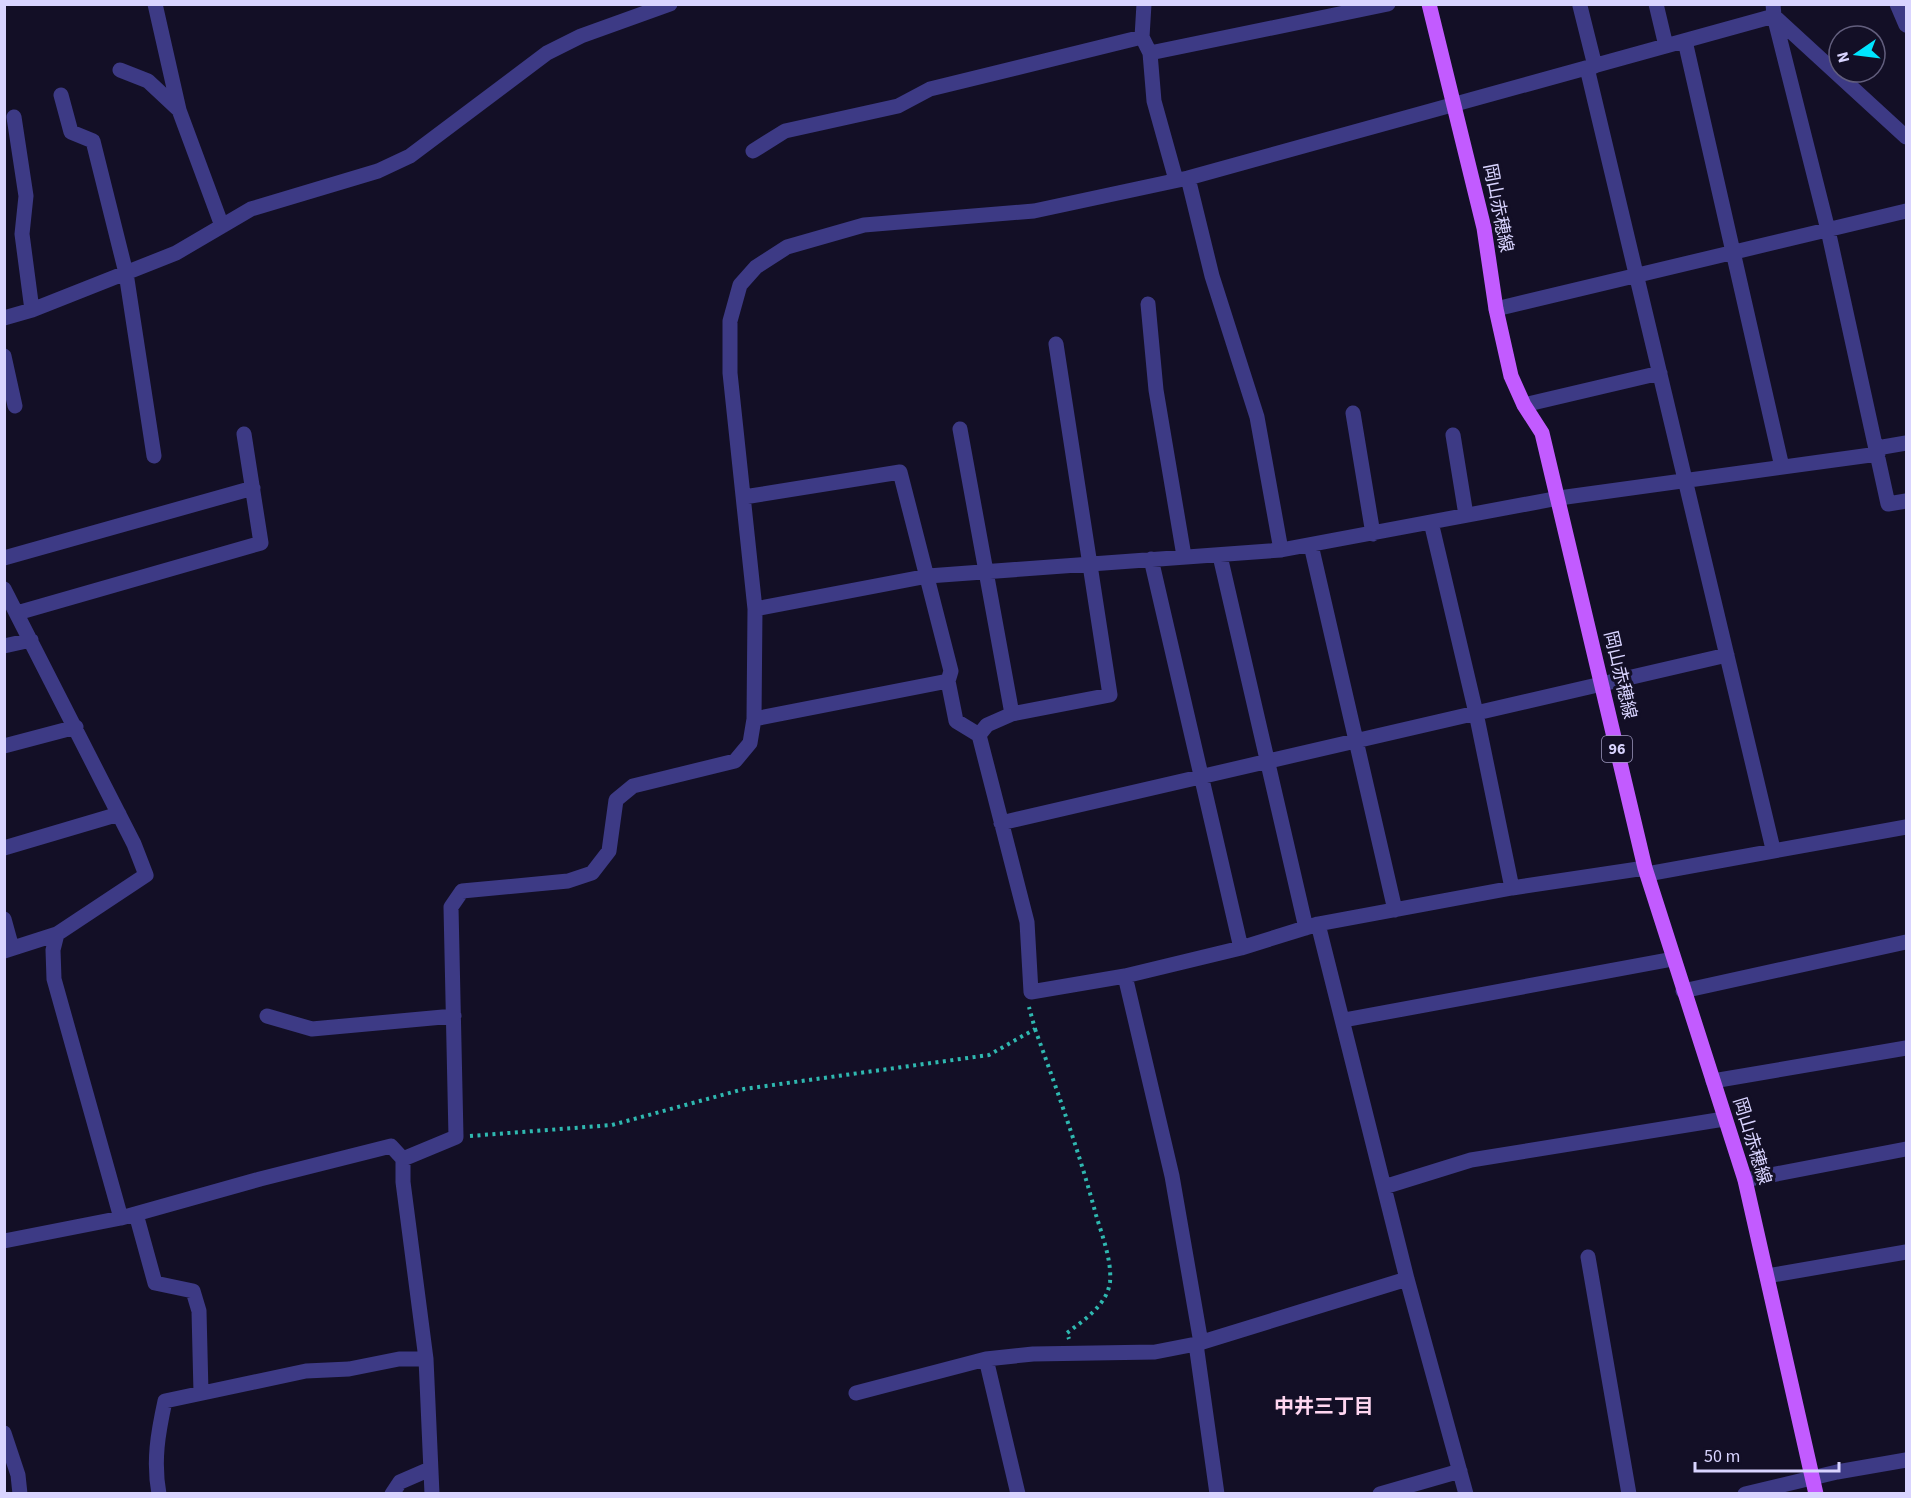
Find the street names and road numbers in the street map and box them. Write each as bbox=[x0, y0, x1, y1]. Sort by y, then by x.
street label: 岡山赤穂線 bbox=[1477, 161, 1519, 255]
street label: 岡山赤穂線 bbox=[1598, 628, 1642, 722]
road number: 96 bbox=[1602, 736, 1632, 762]
street label: 岡山赤穂線 bbox=[1727, 1094, 1777, 1188]

